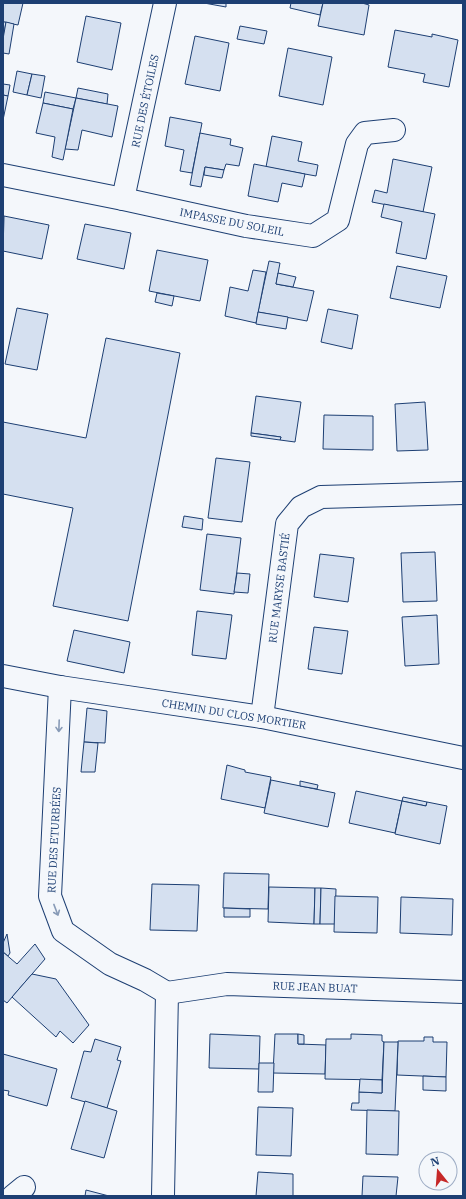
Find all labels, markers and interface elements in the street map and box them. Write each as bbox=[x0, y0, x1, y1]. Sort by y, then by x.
street label: RUE DES ÉTOILES bbox=[128, 53, 162, 149]
street label: IMPASSE DU SOLEIL bbox=[178, 205, 286, 239]
street label: RUE MARYSE BASTIÉ bbox=[265, 532, 293, 644]
street label: CHEMIN DU CLOS MORTIER bbox=[161, 696, 308, 732]
one-way arrow bbox=[55, 719, 63, 732]
street label: RUE DES ETURBÉES bbox=[44, 786, 64, 894]
one-way arrow bbox=[52, 904, 60, 916]
street label: RUE JEAN BUAT bbox=[272, 979, 358, 995]
north arrow bbox=[418, 1151, 458, 1191]
text: N bbox=[429, 1153, 442, 1169]

